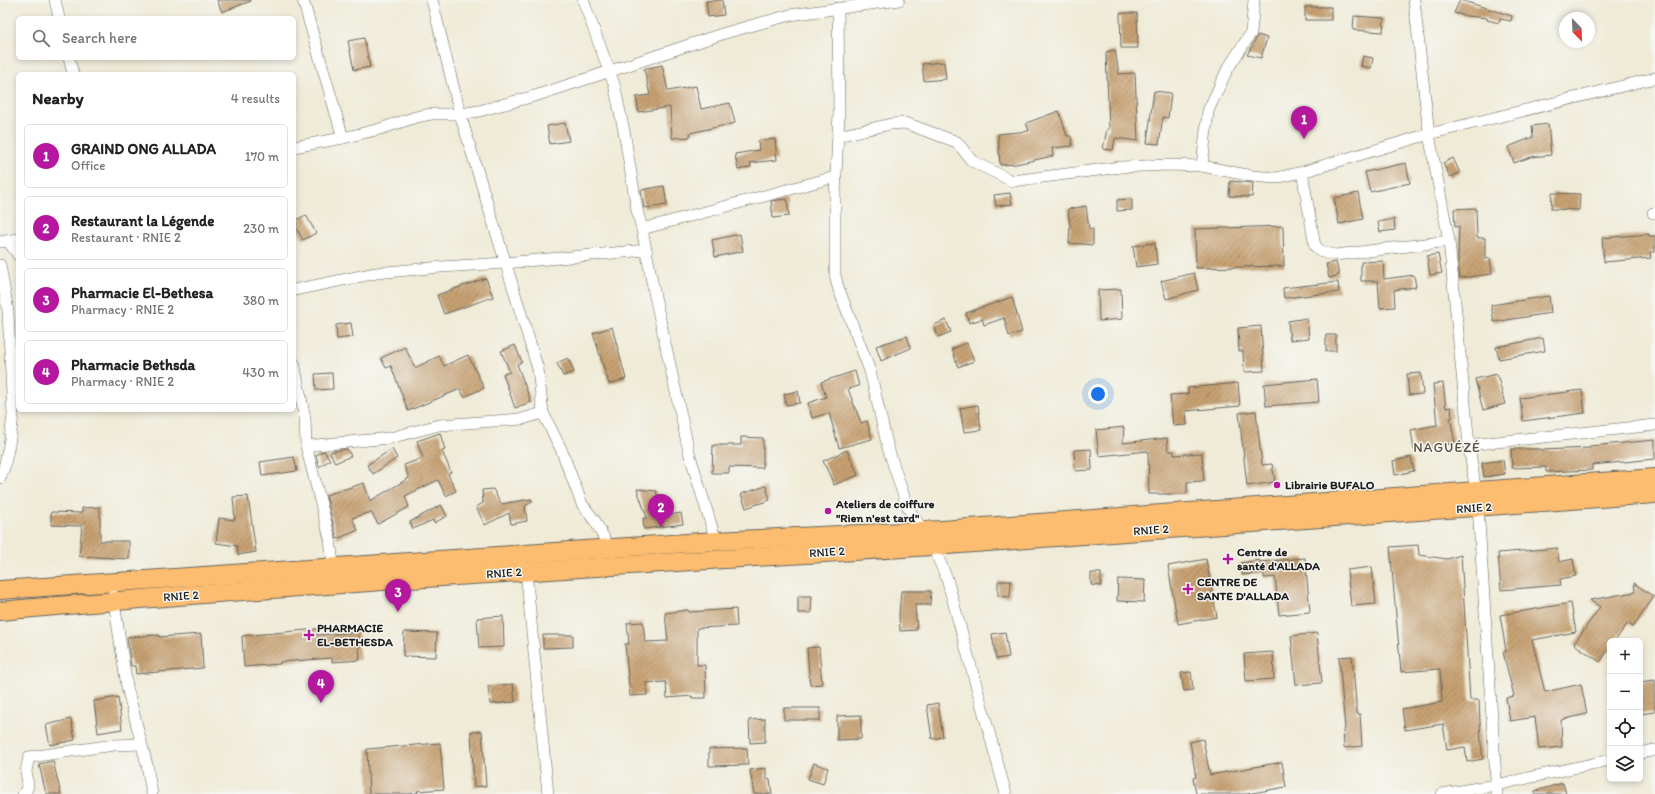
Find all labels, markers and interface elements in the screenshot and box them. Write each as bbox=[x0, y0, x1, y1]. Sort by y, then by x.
north arrow bbox=[1559, 12, 1595, 48]
search box bbox=[16, 16, 296, 60]
icon: search bbox=[30, 27, 52, 49]
text: Search here bbox=[62, 29, 137, 47]
text: Nearby bbox=[32, 88, 84, 108]
text: 4 results bbox=[231, 91, 280, 106]
pin: 1 bbox=[1291, 106, 1317, 139]
text: GRAIND ONG ALLADA bbox=[71, 140, 216, 158]
text: 1 bbox=[43, 149, 49, 164]
text: 170 m bbox=[245, 149, 279, 164]
text: Office bbox=[71, 158, 106, 173]
text: Restaurant la Légende bbox=[71, 212, 214, 230]
text: 2 bbox=[43, 221, 49, 236]
text: 230 m bbox=[243, 221, 279, 236]
text: Restaurant · RNIE 2 bbox=[71, 230, 181, 245]
text: Pharmacie El-Bethesa bbox=[71, 284, 213, 302]
text: 3 bbox=[42, 293, 50, 308]
text: 380 m bbox=[243, 293, 279, 308]
text: Pharmacy · RNIE 2 bbox=[71, 302, 174, 317]
text: Pharmacie Bethsda bbox=[71, 356, 195, 374]
text: 4 bbox=[42, 365, 50, 380]
text: 430 m bbox=[242, 365, 279, 380]
text: Pharmacy · RNIE 2 bbox=[71, 374, 174, 389]
your location bbox=[1088, 384, 1108, 404]
district label: NAGUÉZÉ bbox=[1413, 439, 1481, 456]
place label: Librairie BUFALO bbox=[1285, 478, 1375, 492]
marker: Librairie BUFALO bbox=[1272, 480, 1282, 490]
pin: 2 bbox=[648, 494, 674, 527]
place label: Ateliers de coiffure "Rien n'est tard" bbox=[835, 497, 935, 525]
street label: RNIE 2 bbox=[1456, 500, 1493, 516]
marker: Ateliers de coiffure "Rien n'est tard" bbox=[823, 506, 833, 516]
street label: RNIE 2 bbox=[1133, 522, 1170, 538]
street label: RNIE 2 bbox=[809, 544, 846, 560]
place label: Centre de santé d'ALLADA bbox=[1237, 545, 1320, 573]
marker: Centre de santé d'ALLADA bbox=[1222, 553, 1234, 565]
street label: RNIE 2 bbox=[486, 565, 523, 581]
place label: CENTRE DE SANTE D'ALLADA bbox=[1197, 575, 1289, 603]
pin: 3 bbox=[385, 579, 411, 612]
marker: CENTRE DE SANTE D'ALLADA bbox=[1182, 583, 1194, 595]
street label: RNIE 2 bbox=[163, 588, 200, 604]
place label: PHARMACIE EL-BETHESDA bbox=[317, 621, 393, 649]
marker: PHARMACIE EL-BETHESDA bbox=[304, 630, 314, 640]
map controls bbox=[1607, 638, 1643, 782]
button: + bbox=[1607, 638, 1643, 674]
pin: 4 bbox=[308, 670, 334, 703]
button: − bbox=[1607, 674, 1643, 710]
button: locate bbox=[1607, 710, 1643, 746]
button: layers bbox=[1607, 746, 1643, 782]

